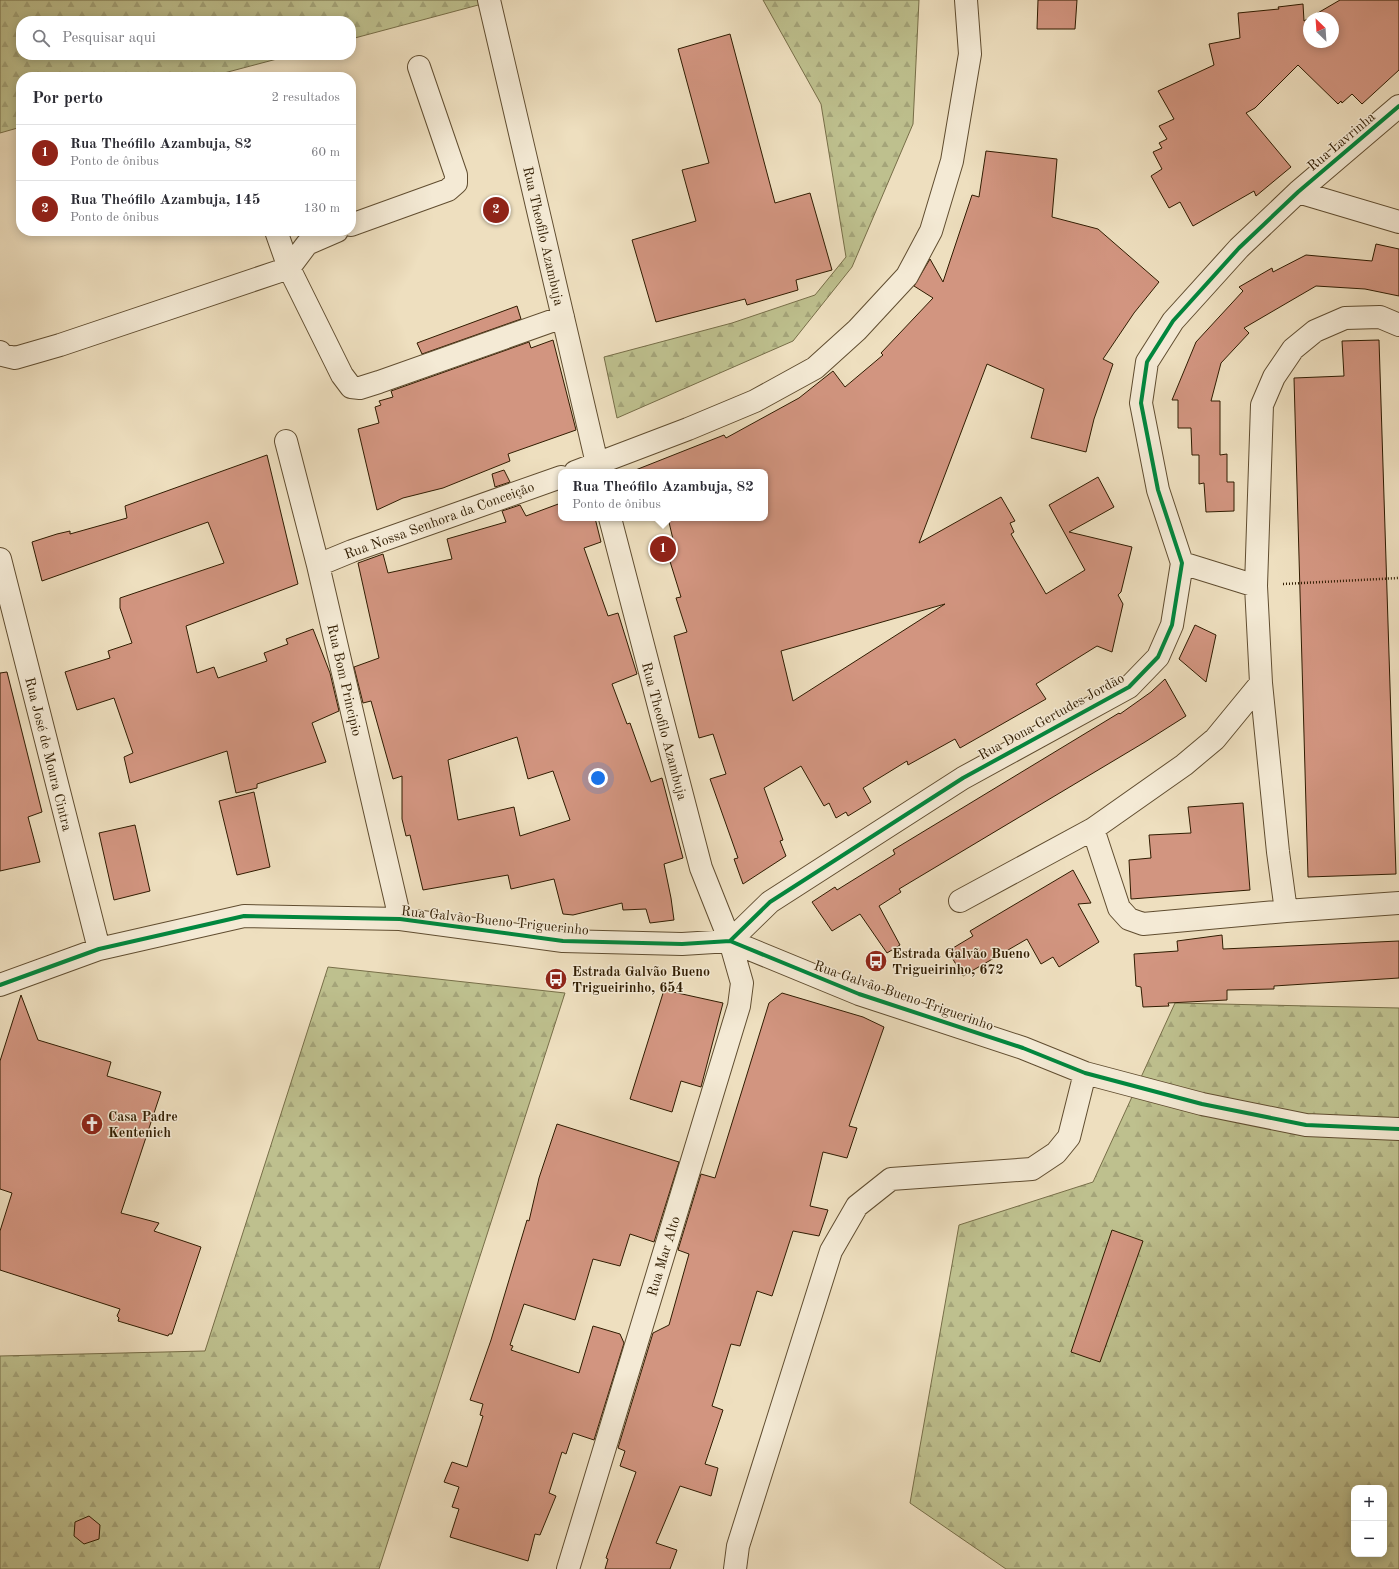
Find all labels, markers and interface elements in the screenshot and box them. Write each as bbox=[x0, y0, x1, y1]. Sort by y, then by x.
north arrow bbox=[1303, 12, 1339, 48]
search box bbox=[16, 16, 356, 60]
icon: search bbox=[30, 27, 52, 49]
text: Pesquisar aqui bbox=[62, 31, 156, 46]
text: Por perto bbox=[32, 90, 103, 107]
text: 2 resultados bbox=[272, 91, 340, 104]
street label: Rua Lavrinha bbox=[1305, 110, 1378, 174]
text: Rua Theófilo Azambuja, 82 bbox=[70, 137, 252, 152]
text: 1 bbox=[41, 146, 49, 159]
text: 60 m bbox=[311, 146, 340, 159]
text: Ponto de ônibus bbox=[70, 155, 159, 168]
street label: Rua Theofilo Azambuja bbox=[520, 165, 566, 307]
text: Rua Theófilo Azambuja, 145 bbox=[70, 193, 261, 208]
pin: 2 bbox=[483, 195, 509, 225]
text: 2 bbox=[41, 202, 49, 215]
text: 130 m bbox=[303, 202, 340, 215]
text: Ponto de ônibus bbox=[70, 211, 159, 224]
popup bbox=[558, 469, 768, 521]
street label: Rua Nossa Senhora da Conceição bbox=[342, 480, 536, 562]
text: Rua Theófilo Azambuja, 82 bbox=[572, 480, 754, 495]
text: Ponto de ônibus bbox=[572, 498, 661, 511]
pin: 1 bbox=[650, 534, 676, 564]
street label: Rua Bom Principio bbox=[324, 623, 364, 738]
street label: Rua Theofilo Azambuja bbox=[639, 661, 689, 802]
street label: Rua Dona Gertudes Jordão bbox=[976, 671, 1127, 763]
street label: Rua José de Moura Cintra bbox=[22, 676, 74, 833]
your location bbox=[588, 768, 608, 788]
street label: Rua Galvão Bueno Triguerinho bbox=[400, 904, 590, 938]
place label: Estrada Galvão Bueno Trigueirinho, 672 bbox=[892, 947, 1030, 977]
bus stop icon: Estrada Galvão Bueno Trigueirinho, 672 bbox=[863, 948, 889, 974]
street label: Rua Galvão Bueno Triguerinho bbox=[812, 959, 995, 1033]
place label: Estrada Galvão Bueno Trigueirinho, 654 bbox=[572, 965, 710, 995]
bus stop icon: Estrada Galvão Bueno Trigueirinho, 654 bbox=[543, 966, 569, 992]
place label: Casa Padre Kentenich bbox=[108, 1110, 178, 1140]
church icon: Casa Padre Kentenich bbox=[79, 1111, 105, 1137]
street label: Rua Mar Alto bbox=[645, 1215, 683, 1298]
map controls bbox=[1351, 1485, 1387, 1557]
button: + bbox=[1351, 1485, 1387, 1521]
button: − bbox=[1351, 1521, 1387, 1557]

